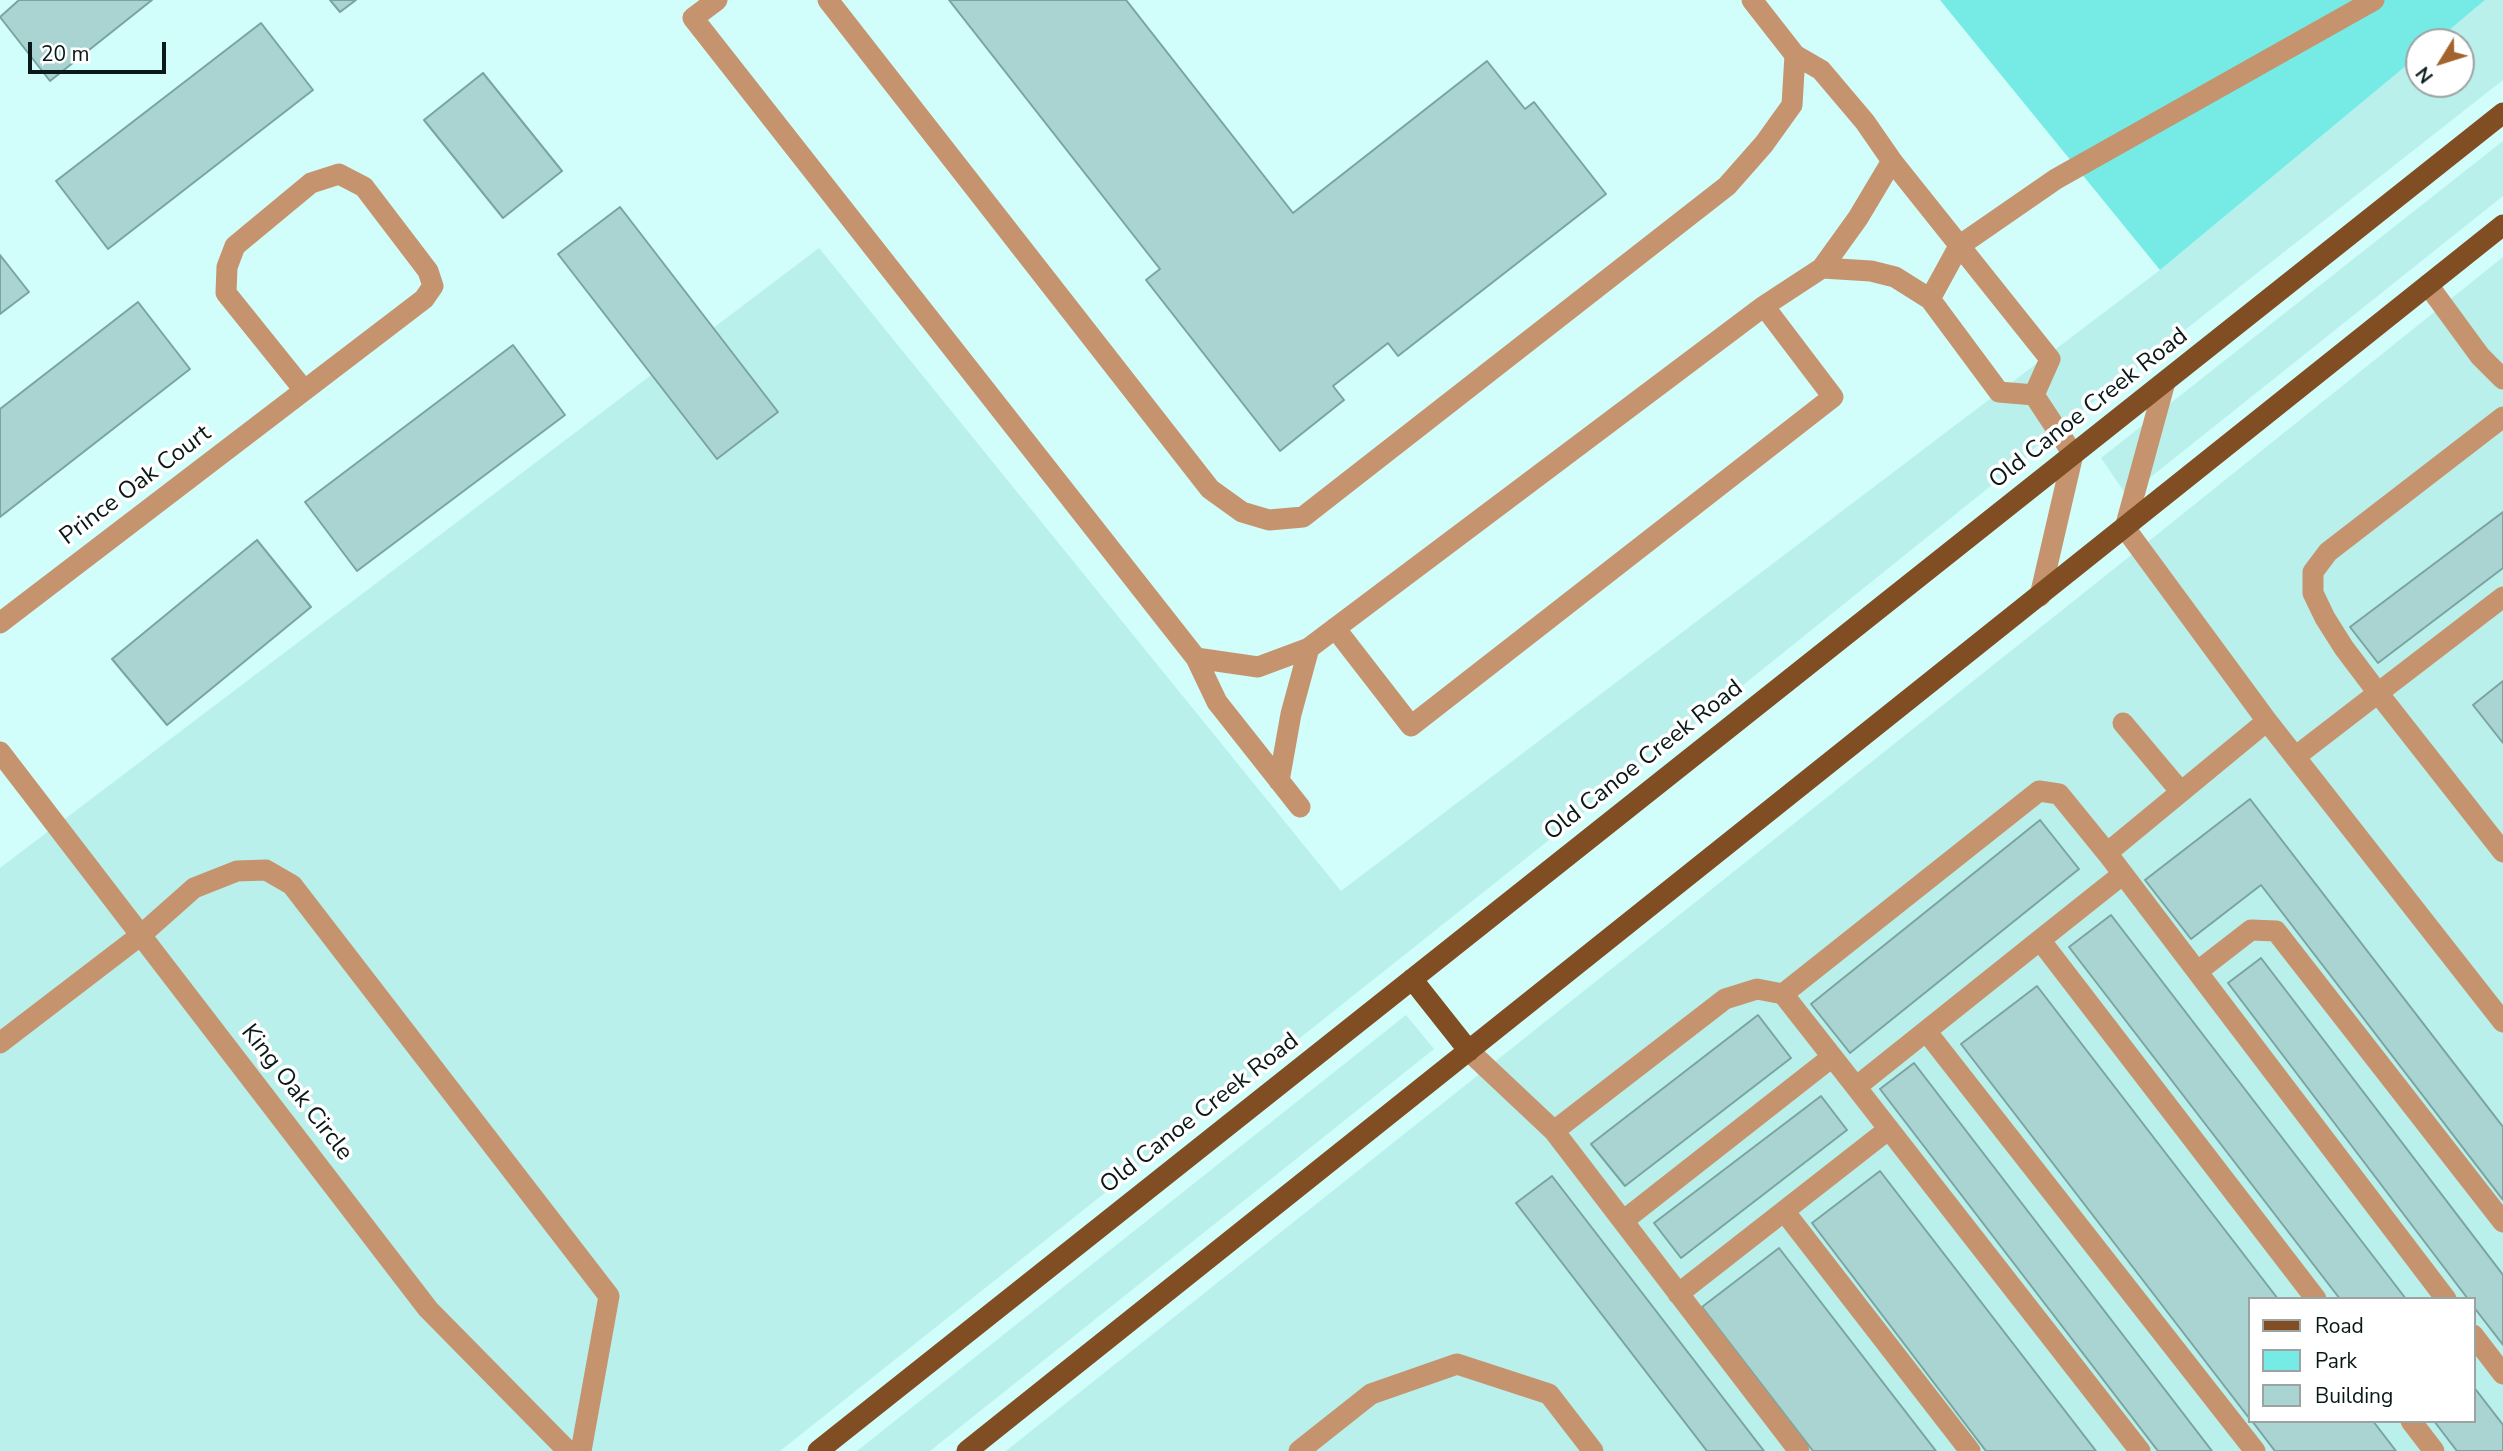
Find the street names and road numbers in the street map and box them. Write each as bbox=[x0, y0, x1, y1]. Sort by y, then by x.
street label: Old Canoe Creek Road bbox=[1984, 323, 2194, 495]
street label: Prince Oak Court bbox=[55, 420, 217, 552]
street label: Old Canoe Creek Road bbox=[1539, 675, 1749, 847]
street label: King Oak Circle bbox=[234, 1019, 358, 1167]
street label: Old Canoe Creek Road bbox=[1095, 1028, 1305, 1200]

